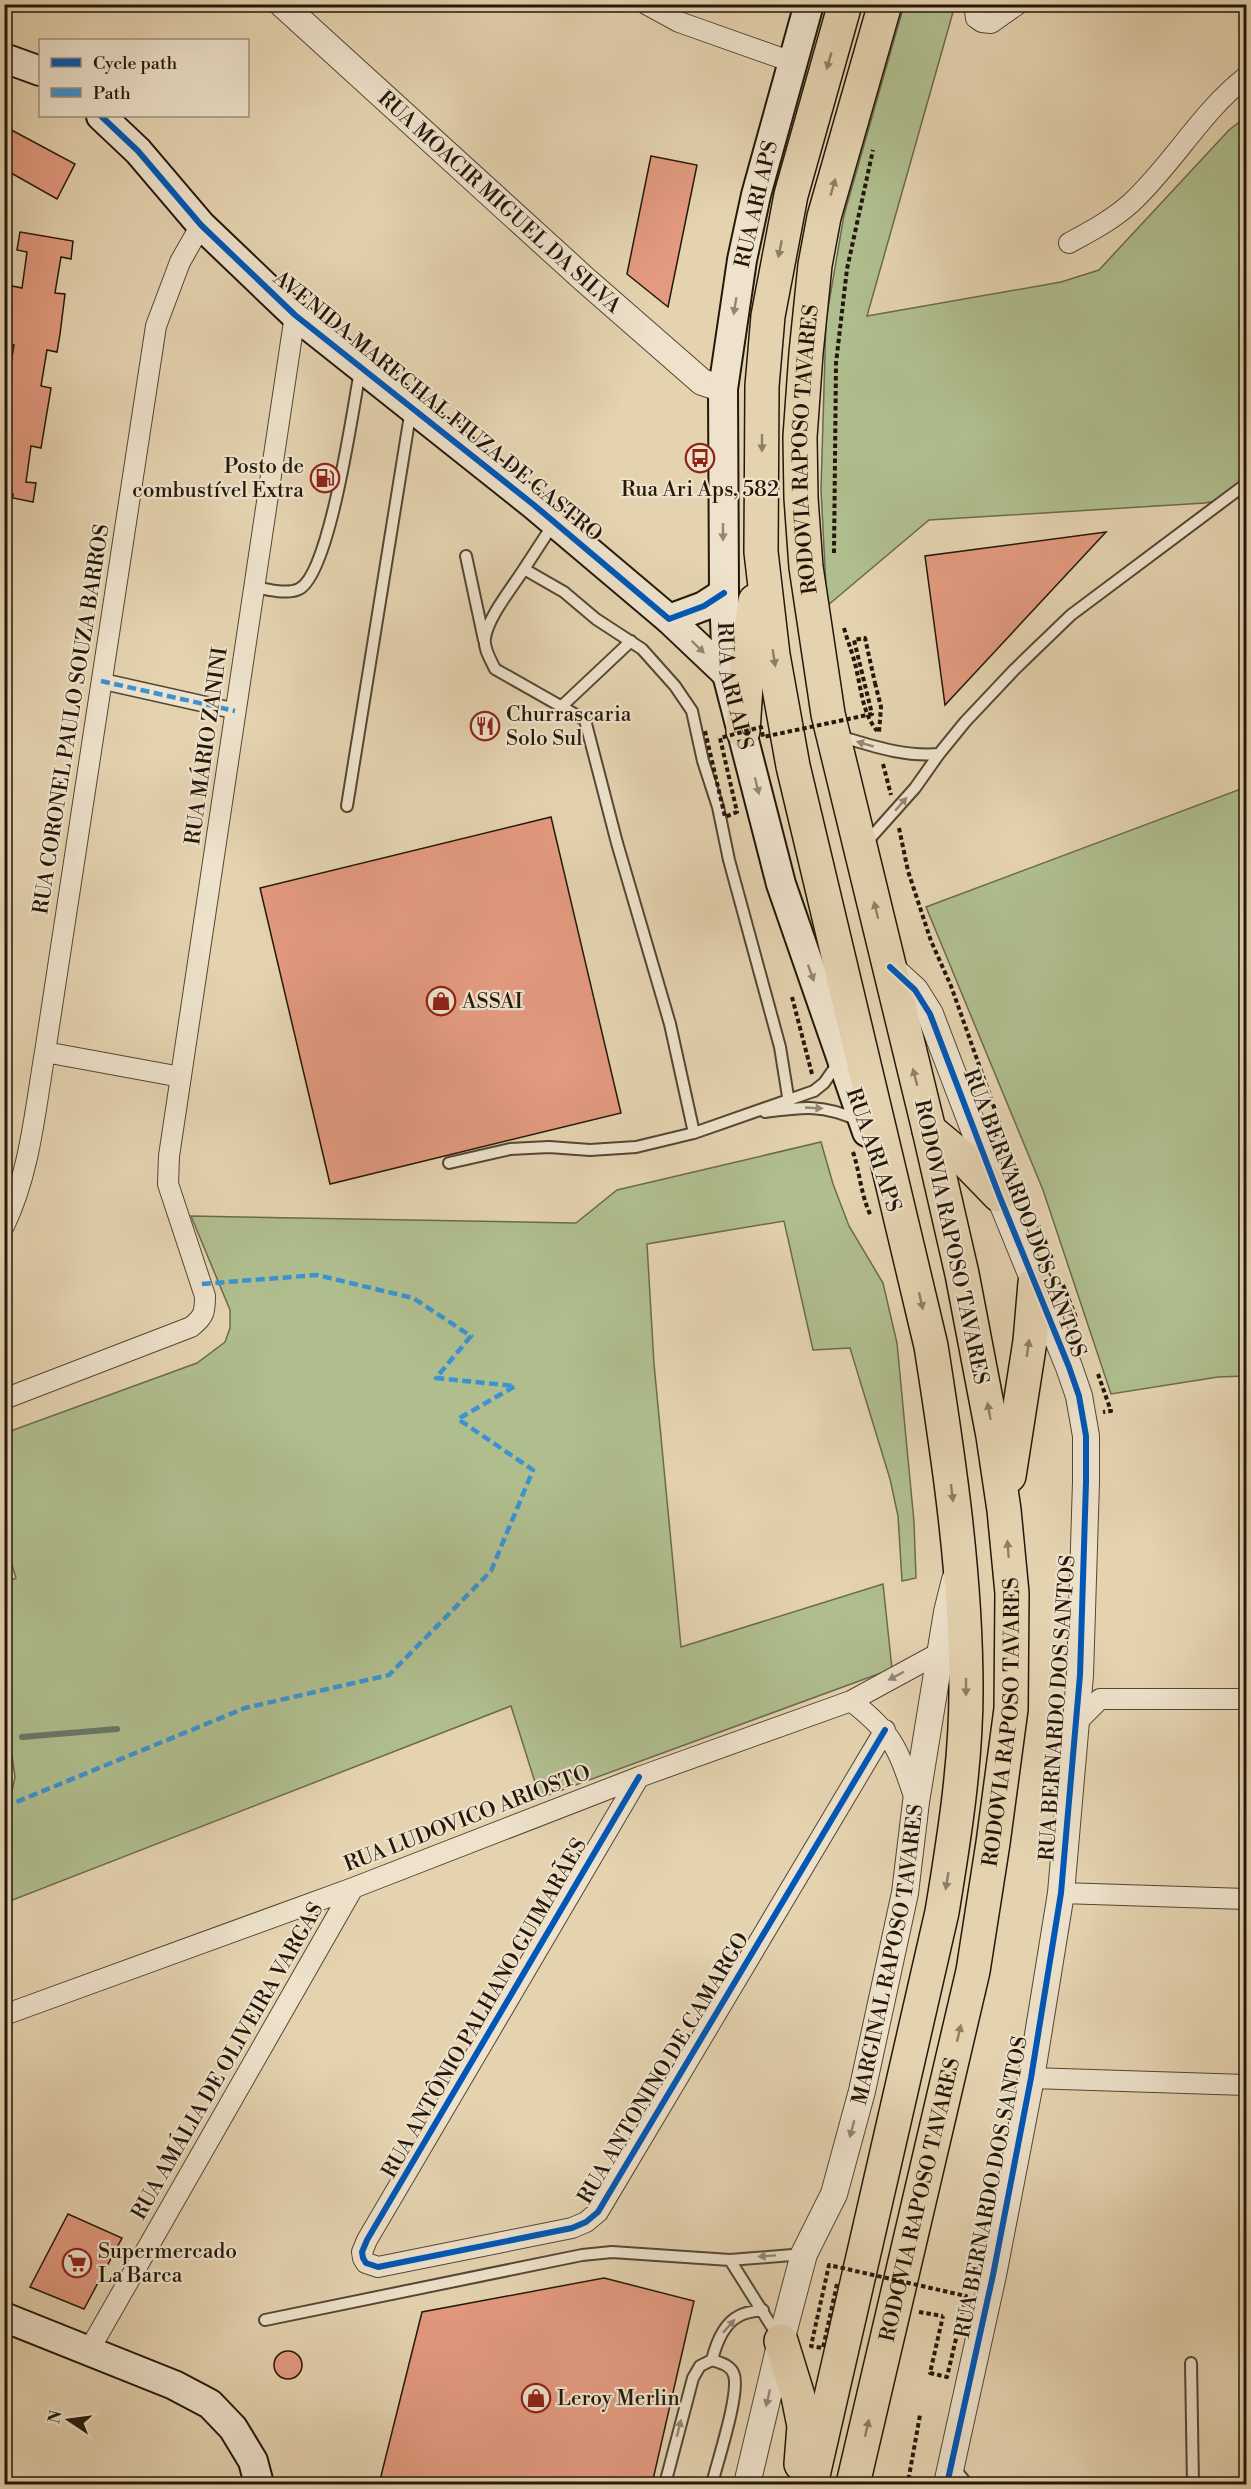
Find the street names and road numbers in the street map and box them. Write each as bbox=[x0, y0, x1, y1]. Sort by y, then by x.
street label: RUA MOACIR MIGUEL DA SILVA bbox=[372, 86, 626, 320]
street label: RUA ARI APS bbox=[730, 138, 784, 270]
street label: AVENIDA MARECHAL FIUZA DE CASTRO bbox=[267, 265, 607, 548]
street label: RODOVIA RAPOSO TAVARES bbox=[788, 303, 825, 596]
street label: RUA CORONEL PAULO SOUZA BARROS bbox=[28, 522, 116, 916]
street label: RUA ARI APS bbox=[711, 622, 758, 753]
street label: RUA MÁRIO ZANINI bbox=[178, 646, 234, 846]
street label: RUA BERNARDO DOS SANTOS bbox=[957, 1065, 1091, 1361]
street label: RUA ARI APS bbox=[840, 1085, 906, 1216]
street label: RODOVIA RAPOSO TAVARES bbox=[908, 1097, 994, 1387]
street label: RUA BERNARDO DOS SANTOS bbox=[1034, 1554, 1082, 1862]
street label: RODOVIA RAPOSO TAVARES bbox=[977, 1576, 1026, 1869]
street label: RUA LUDOVICO ARIOSTO bbox=[340, 1760, 594, 1878]
street label: MARGINAL RAPOSO TAVARES bbox=[847, 1803, 930, 2108]
street label: RUA ANTÔNIO PALHANO GUIMARÃES bbox=[374, 1833, 593, 2183]
street label: RUA AMÁLIA DE OLIVEIRA VARGAS bbox=[124, 1897, 330, 2225]
street label: RUA ANTONINO DE CAMARGO bbox=[572, 1928, 755, 2209]
street label: RUA BERNARDO DOS SANTOS bbox=[950, 2034, 1034, 2340]
street label: RODOVIA RAPOSO TAVARES bbox=[875, 2055, 966, 2344]

